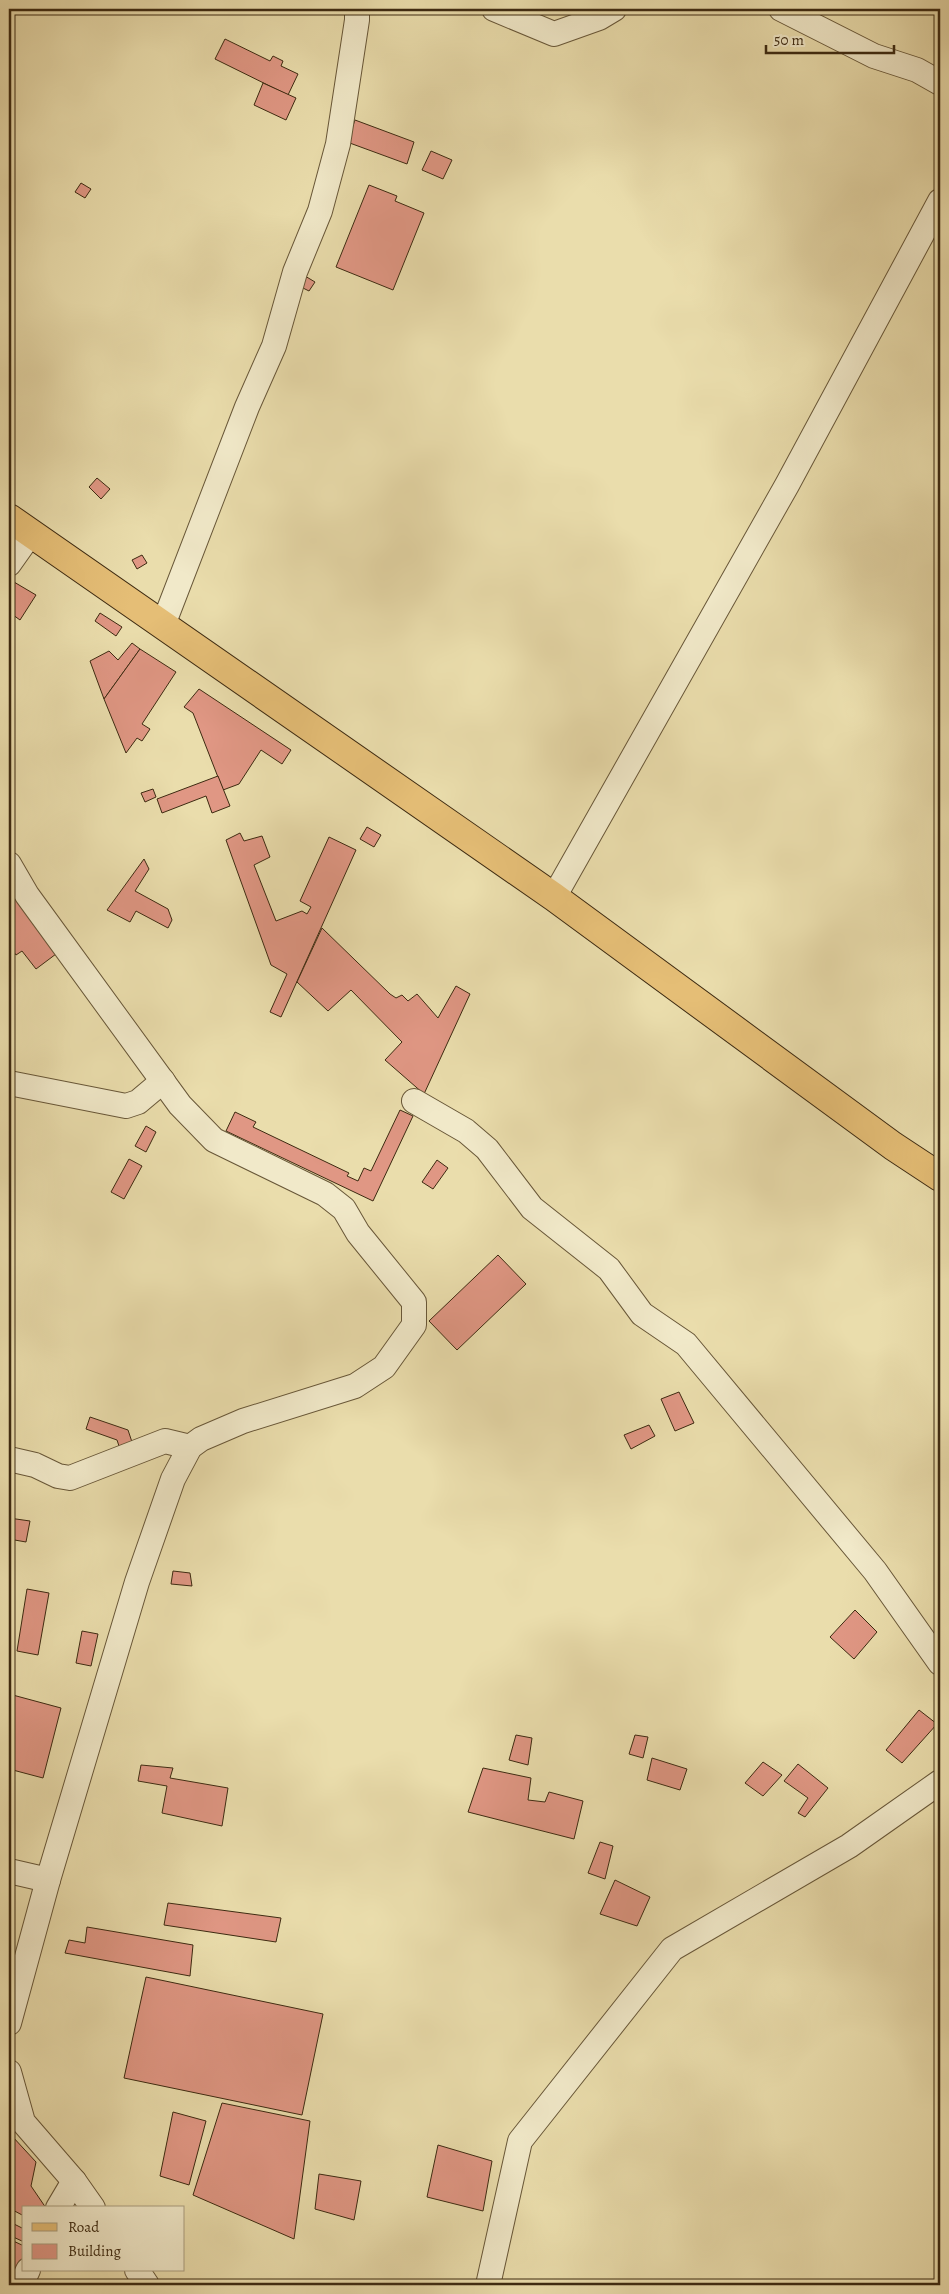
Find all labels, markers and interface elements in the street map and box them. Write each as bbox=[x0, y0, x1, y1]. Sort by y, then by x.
scale bar bbox=[766, 22, 894, 54]
text: 50 m bbox=[774, 30, 804, 50]
legend bbox=[22, 2206, 185, 2272]
text: Road bbox=[68, 2217, 100, 2237]
text: Building bbox=[68, 2241, 121, 2261]

